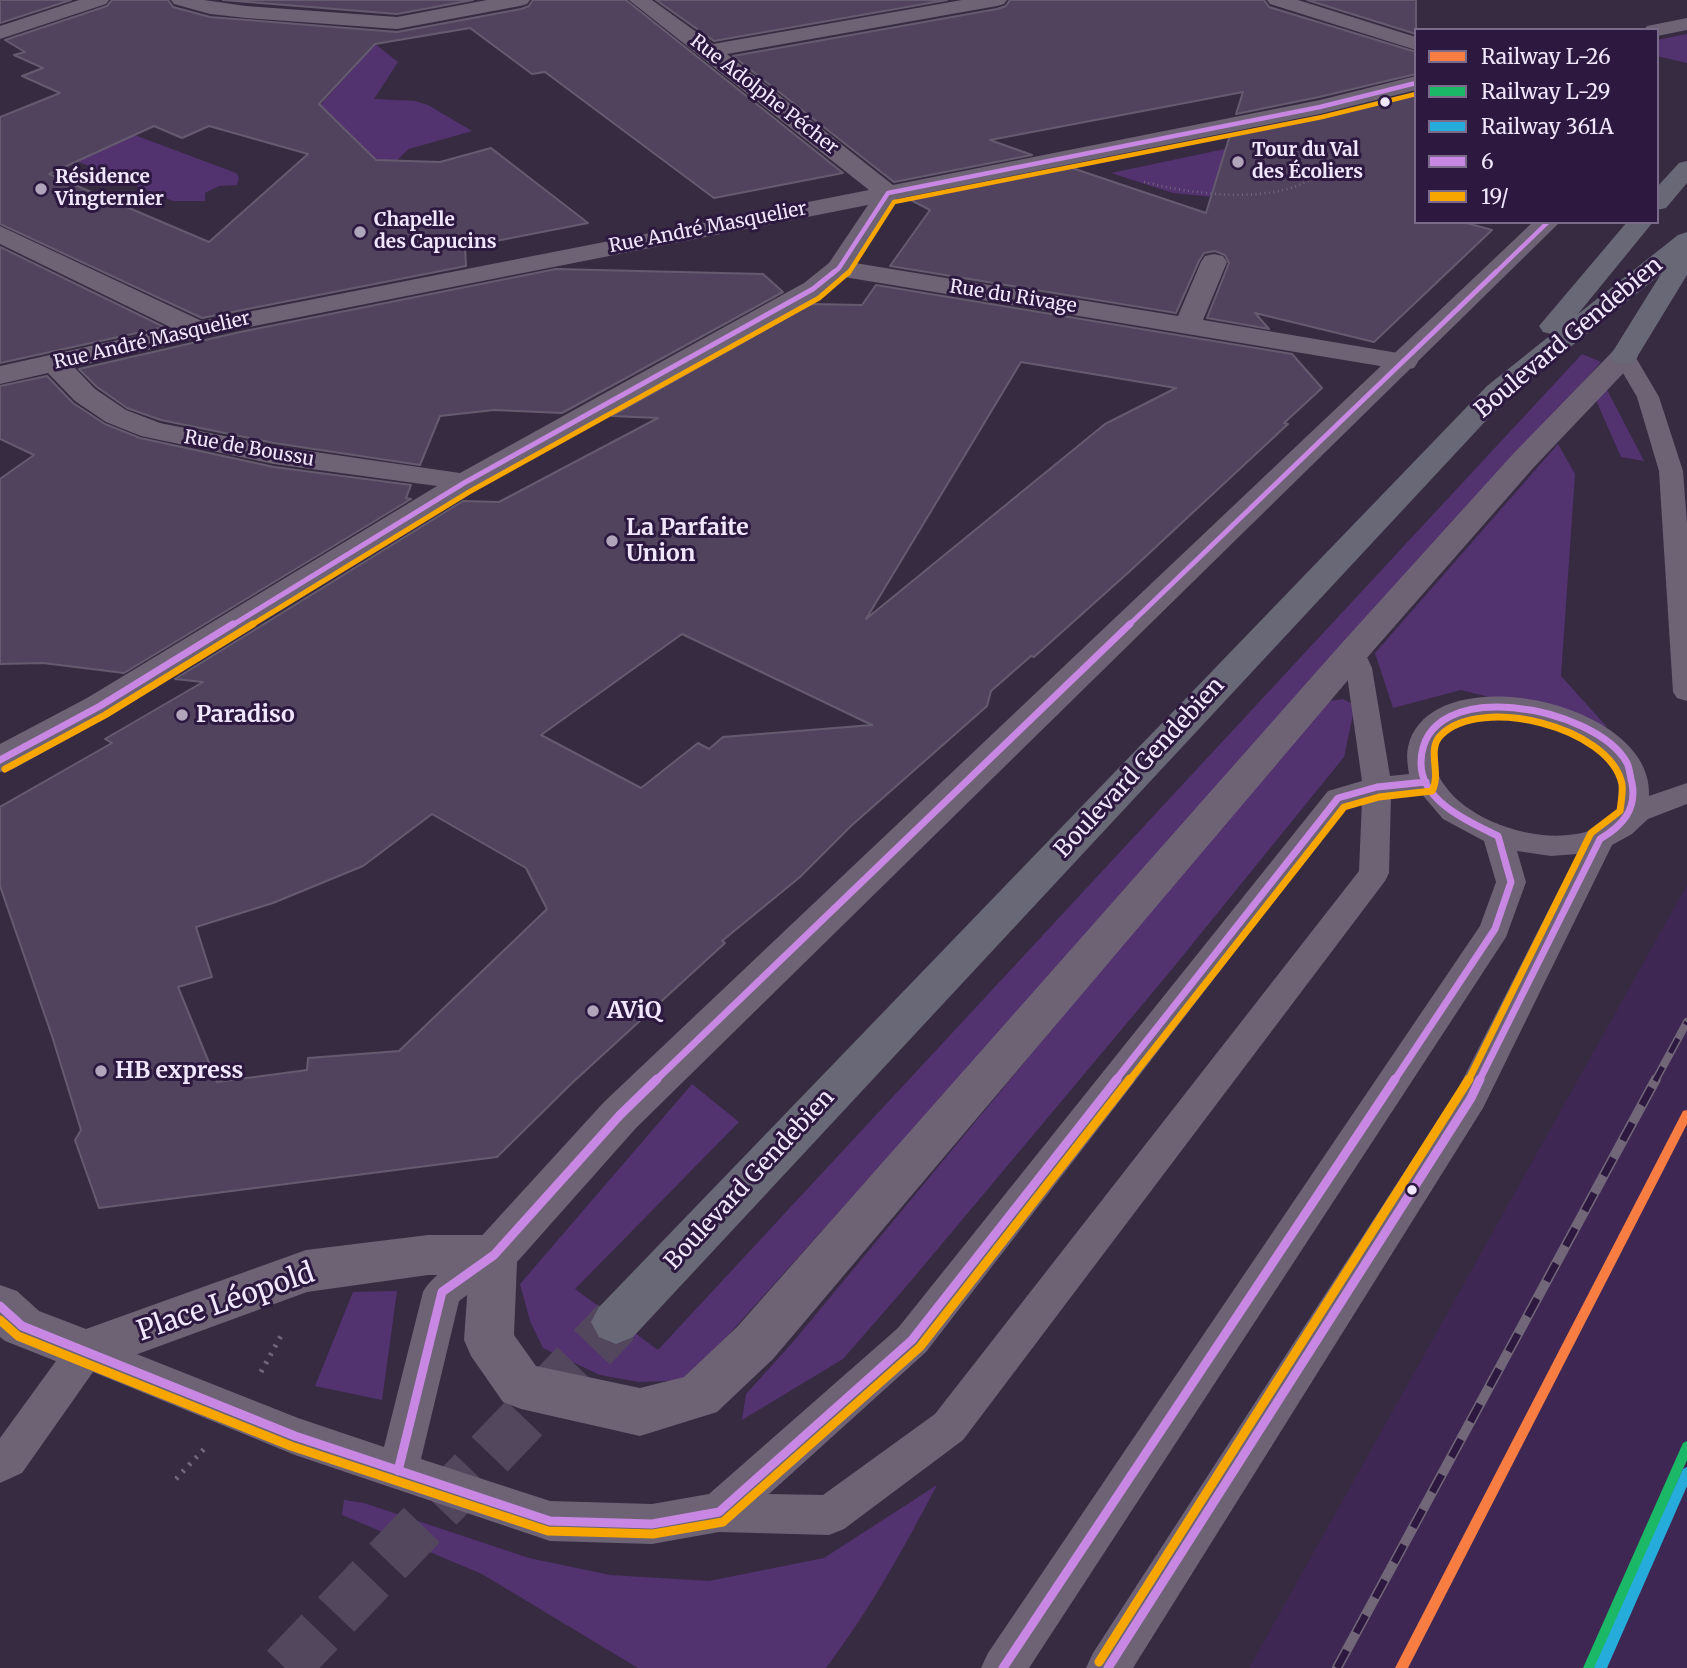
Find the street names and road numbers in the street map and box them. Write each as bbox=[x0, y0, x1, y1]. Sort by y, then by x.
street label: Rue Adolphe Pécher bbox=[685, 30, 843, 160]
street label: Rue André Masquelier bbox=[607, 198, 809, 258]
street label: Boulevard Gendebien bbox=[1470, 252, 1668, 424]
street label: Rue du Rivage bbox=[948, 276, 1078, 318]
street label: Rue André Masquelier bbox=[52, 307, 252, 375]
street label: Rue de Boussu bbox=[182, 426, 316, 472]
street label: Boulevard Gendebien bbox=[1049, 672, 1231, 864]
street label: Boulevard Gendebien bbox=[659, 1084, 841, 1276]
street label: Place Léopold bbox=[133, 1257, 319, 1349]

